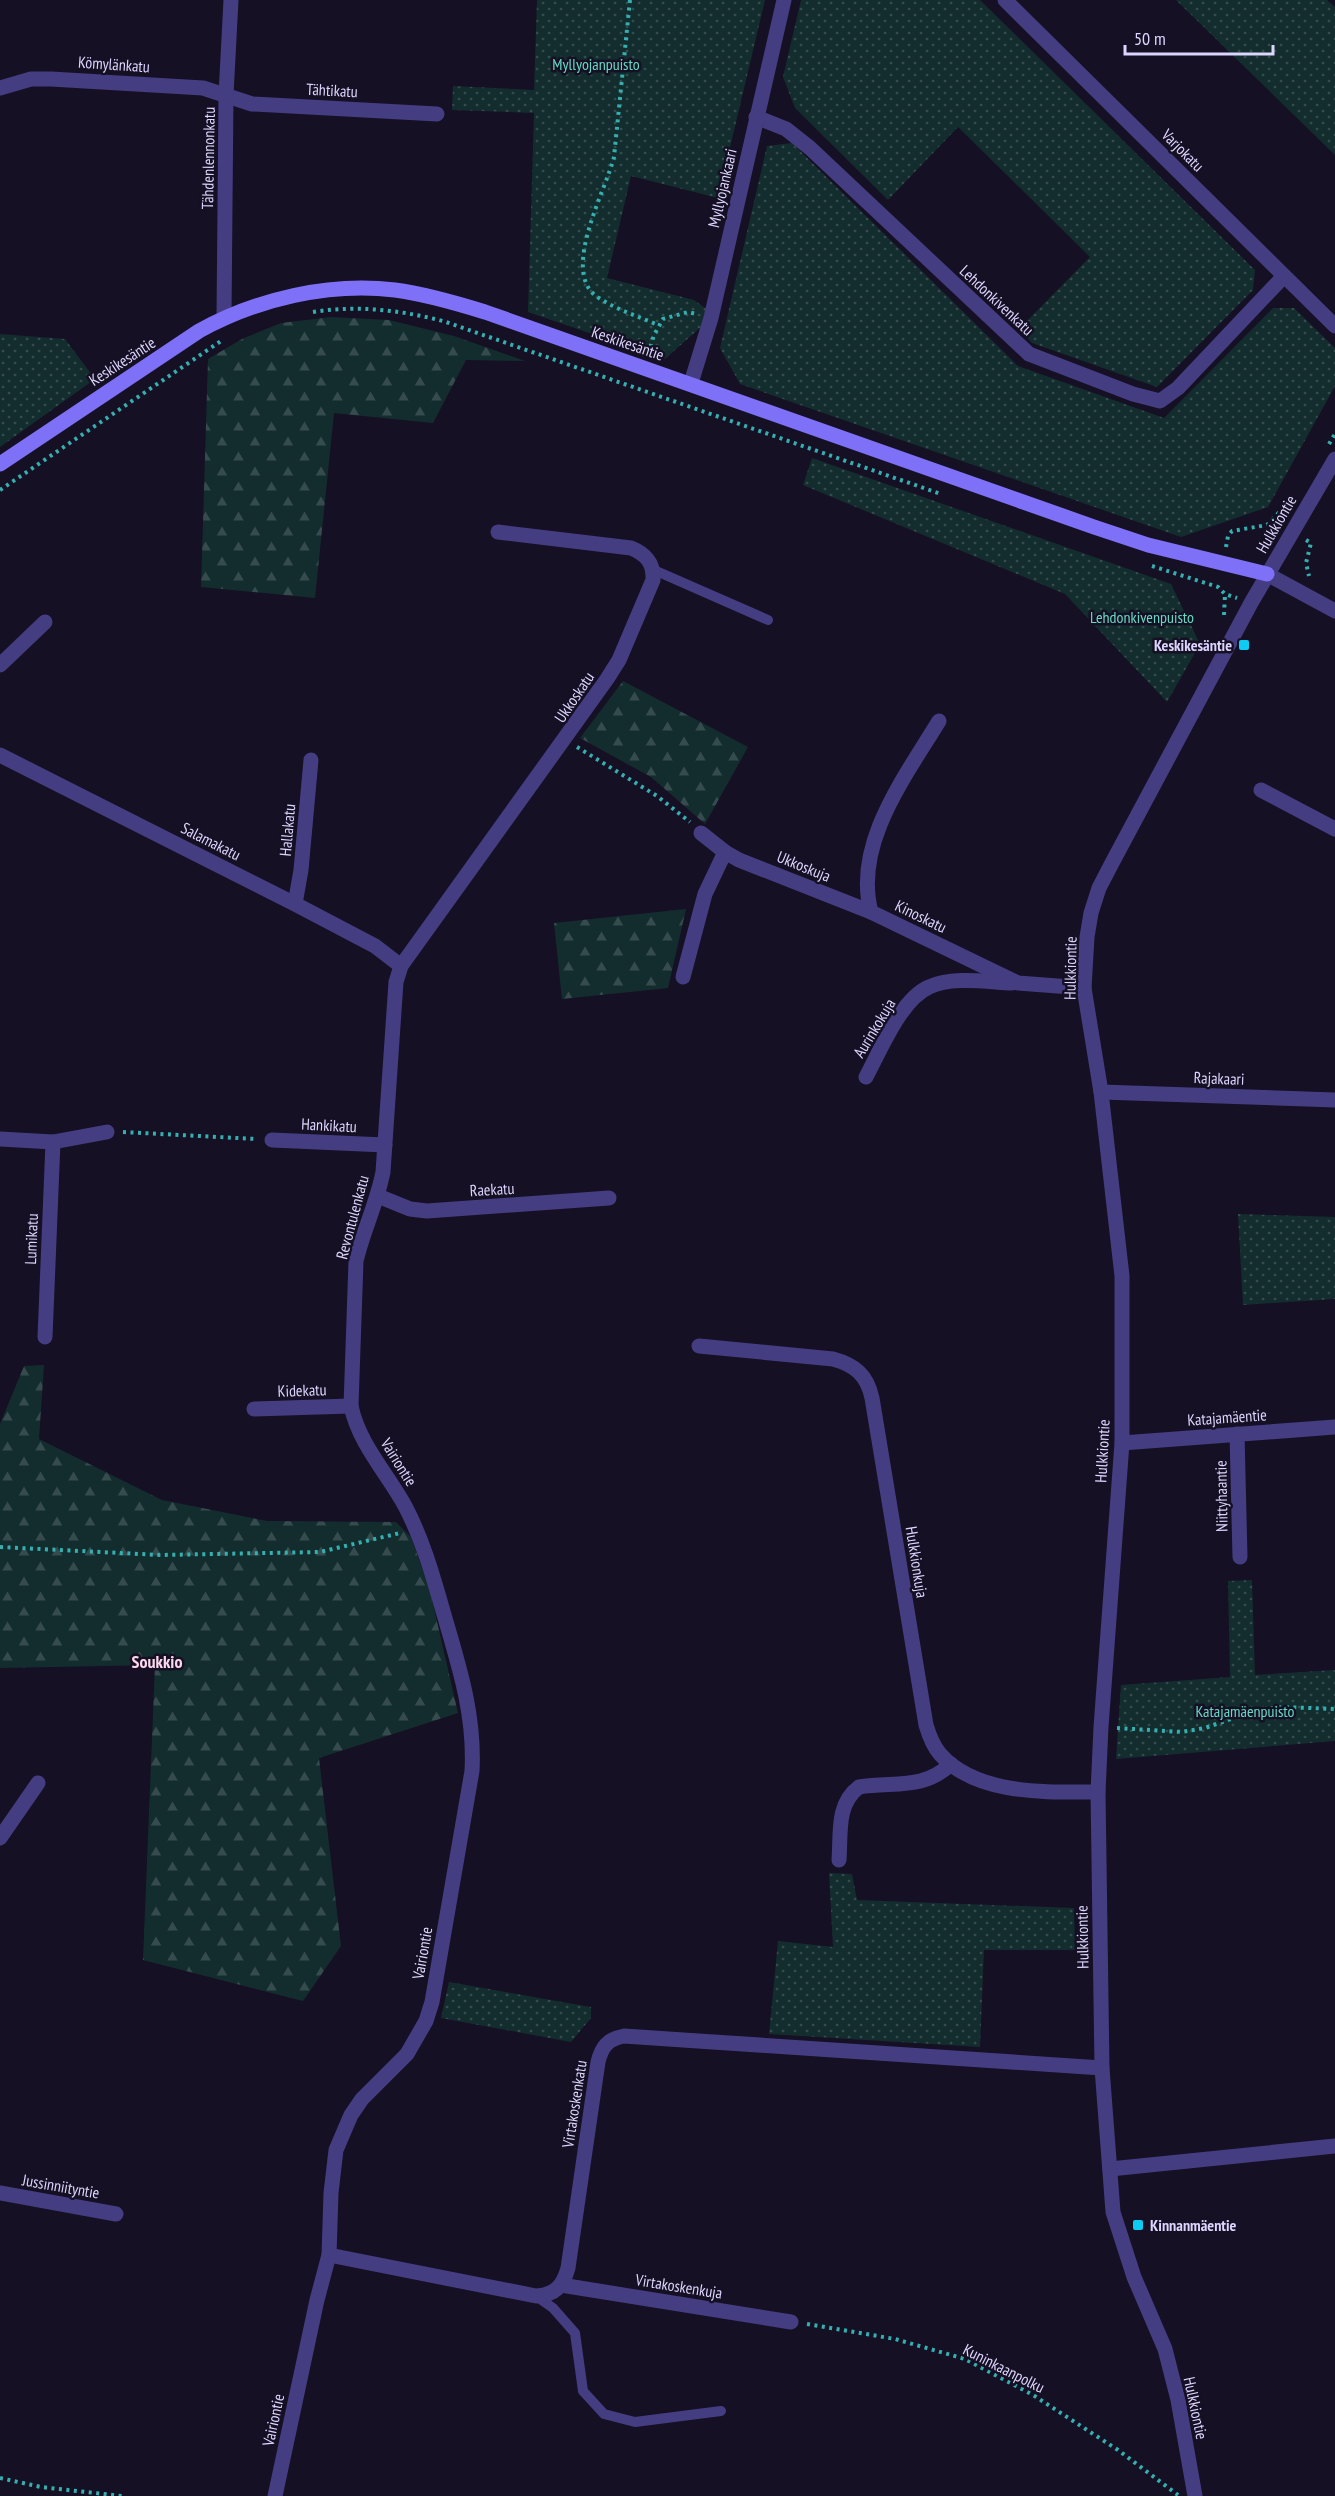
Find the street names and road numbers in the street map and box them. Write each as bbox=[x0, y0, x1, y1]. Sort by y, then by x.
street label: Kömylänkatu bbox=[78, 52, 151, 76]
street label: Tähtikatu bbox=[306, 79, 358, 101]
street label: Tähdenlennonkatu bbox=[197, 106, 219, 209]
street label: Varjokatu bbox=[1157, 124, 1208, 175]
street label: Myllyojankaari bbox=[703, 147, 741, 229]
street label: Lehdonkivenkatu bbox=[956, 261, 1038, 339]
street label: Keskikesäntie bbox=[589, 321, 667, 365]
street label: Keskikesäntie bbox=[85, 332, 159, 390]
street label: Hulkkiontie bbox=[1251, 491, 1301, 557]
street label: Ukkoskatu bbox=[550, 668, 598, 726]
street label: Hallakatu bbox=[275, 803, 299, 857]
street label: Salamakatu bbox=[178, 818, 244, 864]
street label: Ukkoskuja bbox=[774, 846, 834, 886]
street label: Kinoskatu bbox=[892, 895, 950, 937]
street label: Hulkkiontie bbox=[1059, 936, 1081, 1000]
street label: Aurinkokuja bbox=[849, 995, 899, 1061]
street label: Rajakaari bbox=[1193, 1067, 1245, 1089]
street label: Hankikatu bbox=[301, 1114, 357, 1136]
street label: Revontulenkatu bbox=[331, 1173, 373, 1261]
street label: Raekatu bbox=[469, 1178, 515, 1200]
street label: Lumikatu bbox=[20, 1213, 42, 1265]
street label: Kidekatu bbox=[277, 1379, 327, 1401]
street label: Katajamäentie bbox=[1187, 1404, 1267, 1430]
street label: Hulkkiontie bbox=[1090, 1419, 1114, 1483]
street label: Vairiontie bbox=[376, 1433, 421, 1490]
street label: Niittyhaantie bbox=[1210, 1460, 1232, 1532]
street label: Hulkkionkuja bbox=[901, 1525, 933, 1599]
street label: Hulkkiontie bbox=[1071, 1905, 1093, 1969]
street label: Vairiontie bbox=[407, 1925, 436, 1982]
street label: Virtakoskenkatu bbox=[557, 2059, 591, 2150]
street label: Jussinniityntie bbox=[20, 2169, 101, 2203]
street label: Virtakoskenkuja bbox=[633, 2269, 724, 2303]
street label: Kuninkaanpolku bbox=[960, 2339, 1048, 2397]
street label: Hulkkiontie bbox=[1180, 2375, 1212, 2441]
street label: Vairiontie bbox=[258, 2392, 288, 2449]

